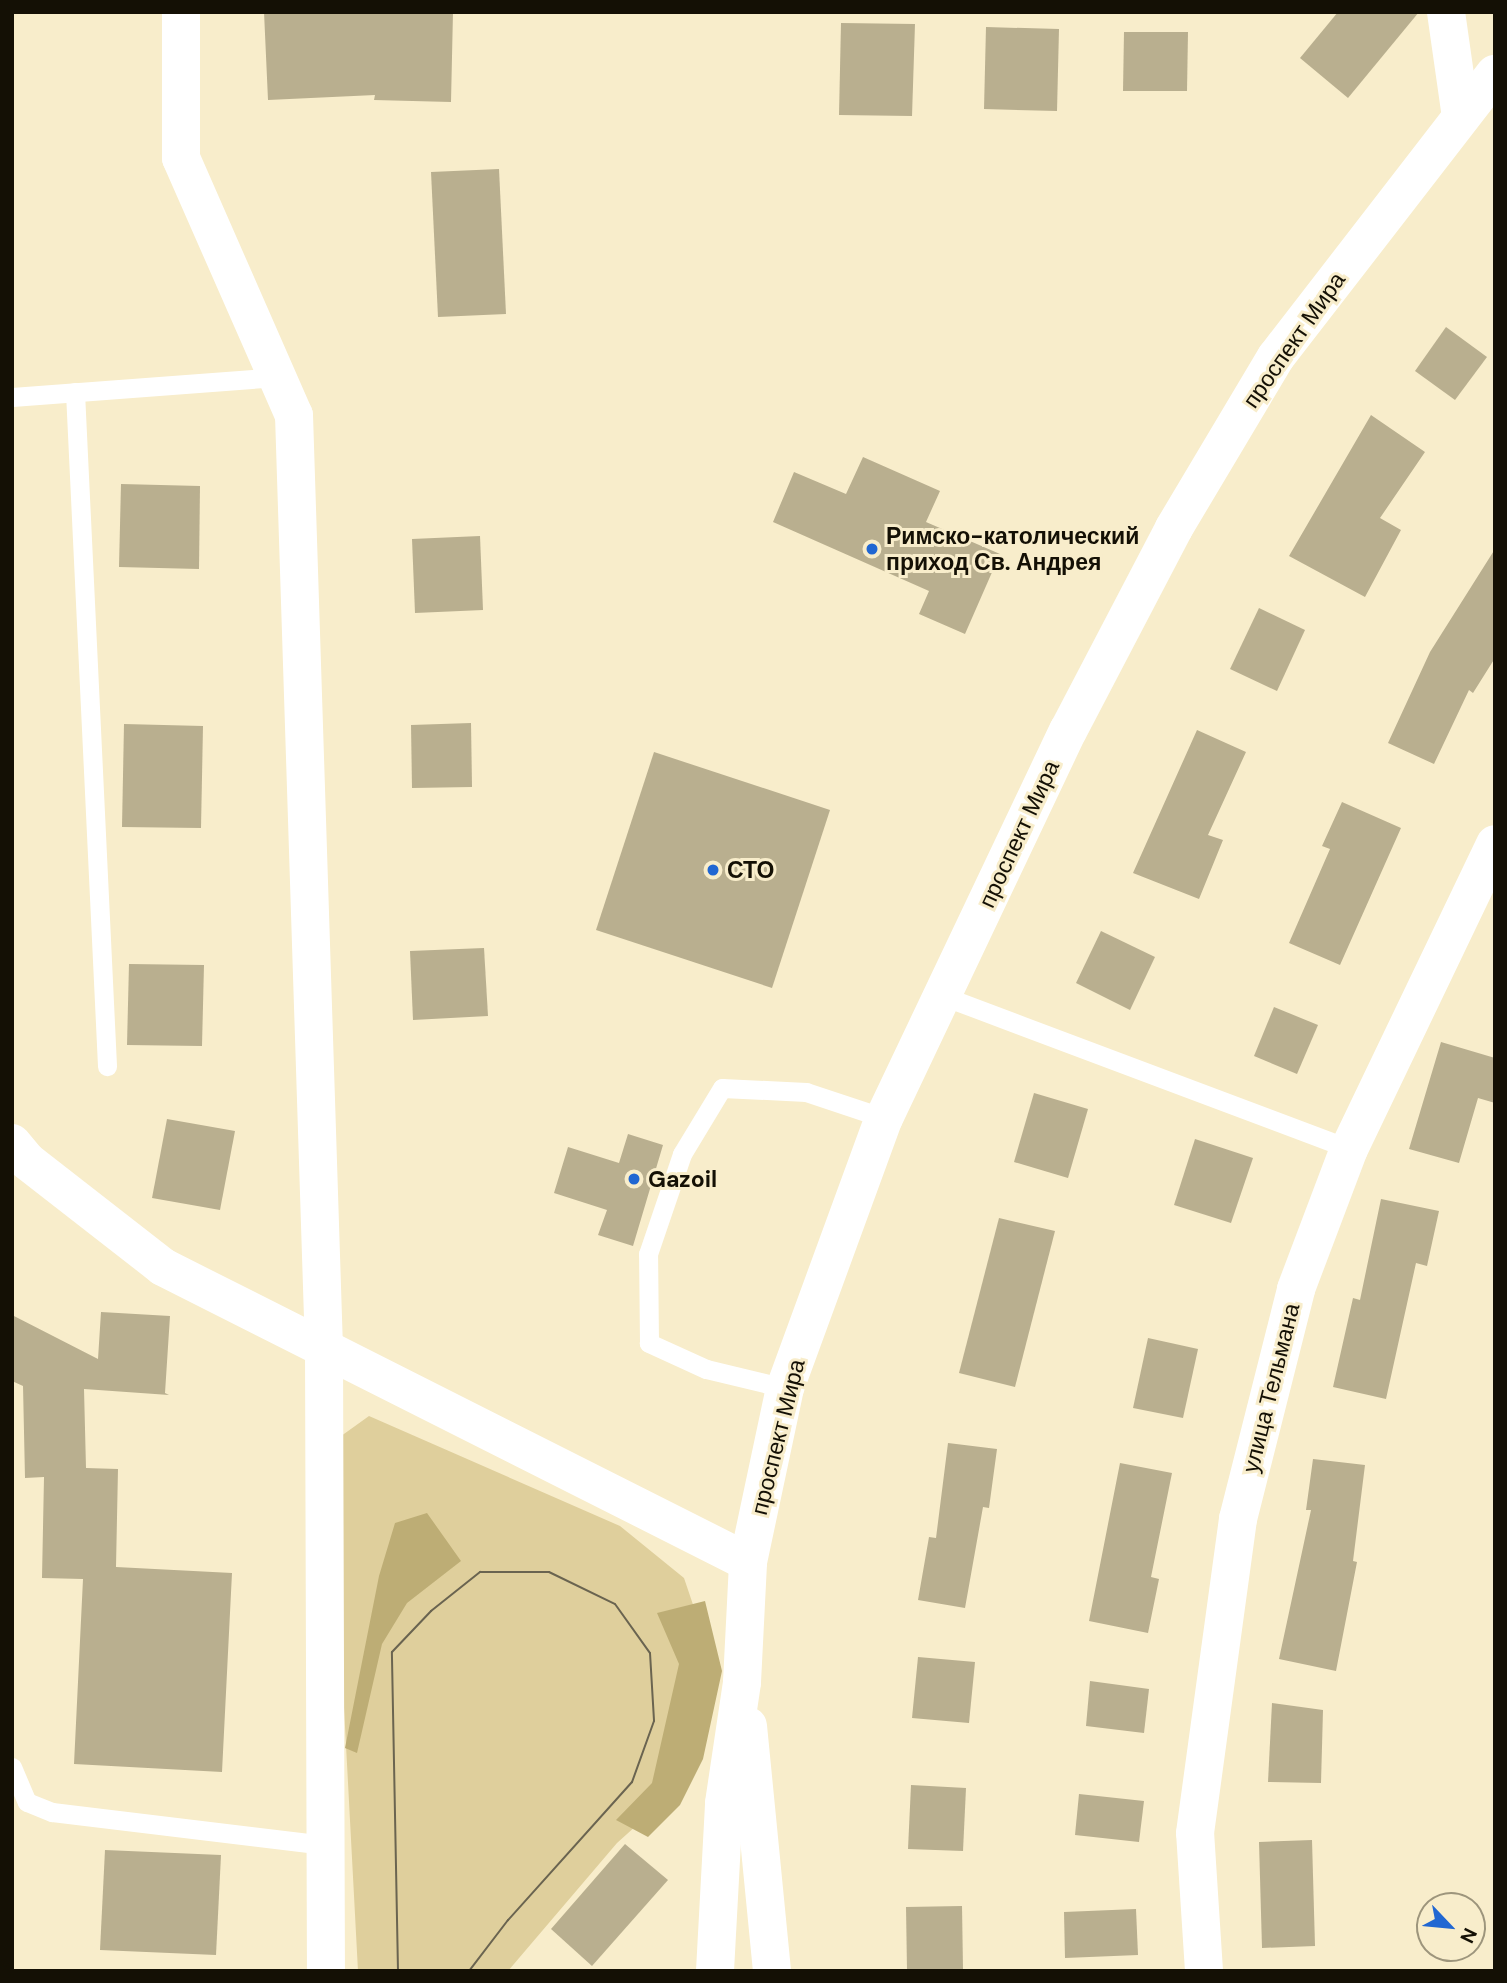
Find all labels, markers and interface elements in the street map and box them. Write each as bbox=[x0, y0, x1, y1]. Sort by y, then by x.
street label: проспект Мира bbox=[1237, 267, 1351, 413]
place label: Римско-католический приход Св. Андрея bbox=[886, 522, 1139, 576]
marker: Римско-католический приход Св. Андрея bbox=[864, 541, 880, 557]
street label: проспект Мира bbox=[973, 756, 1065, 912]
place label: СТО bbox=[727, 856, 774, 884]
marker: СТО bbox=[705, 862, 721, 878]
place label: Gazoil bbox=[648, 1165, 717, 1193]
marker: Gazoil bbox=[626, 1171, 642, 1187]
street label: улица Тельмана bbox=[1237, 1300, 1305, 1476]
street label: проспект Мира bbox=[745, 1356, 811, 1518]
north arrow bbox=[1416, 1892, 1486, 1962]
text: N bbox=[1454, 1924, 1483, 1947]

